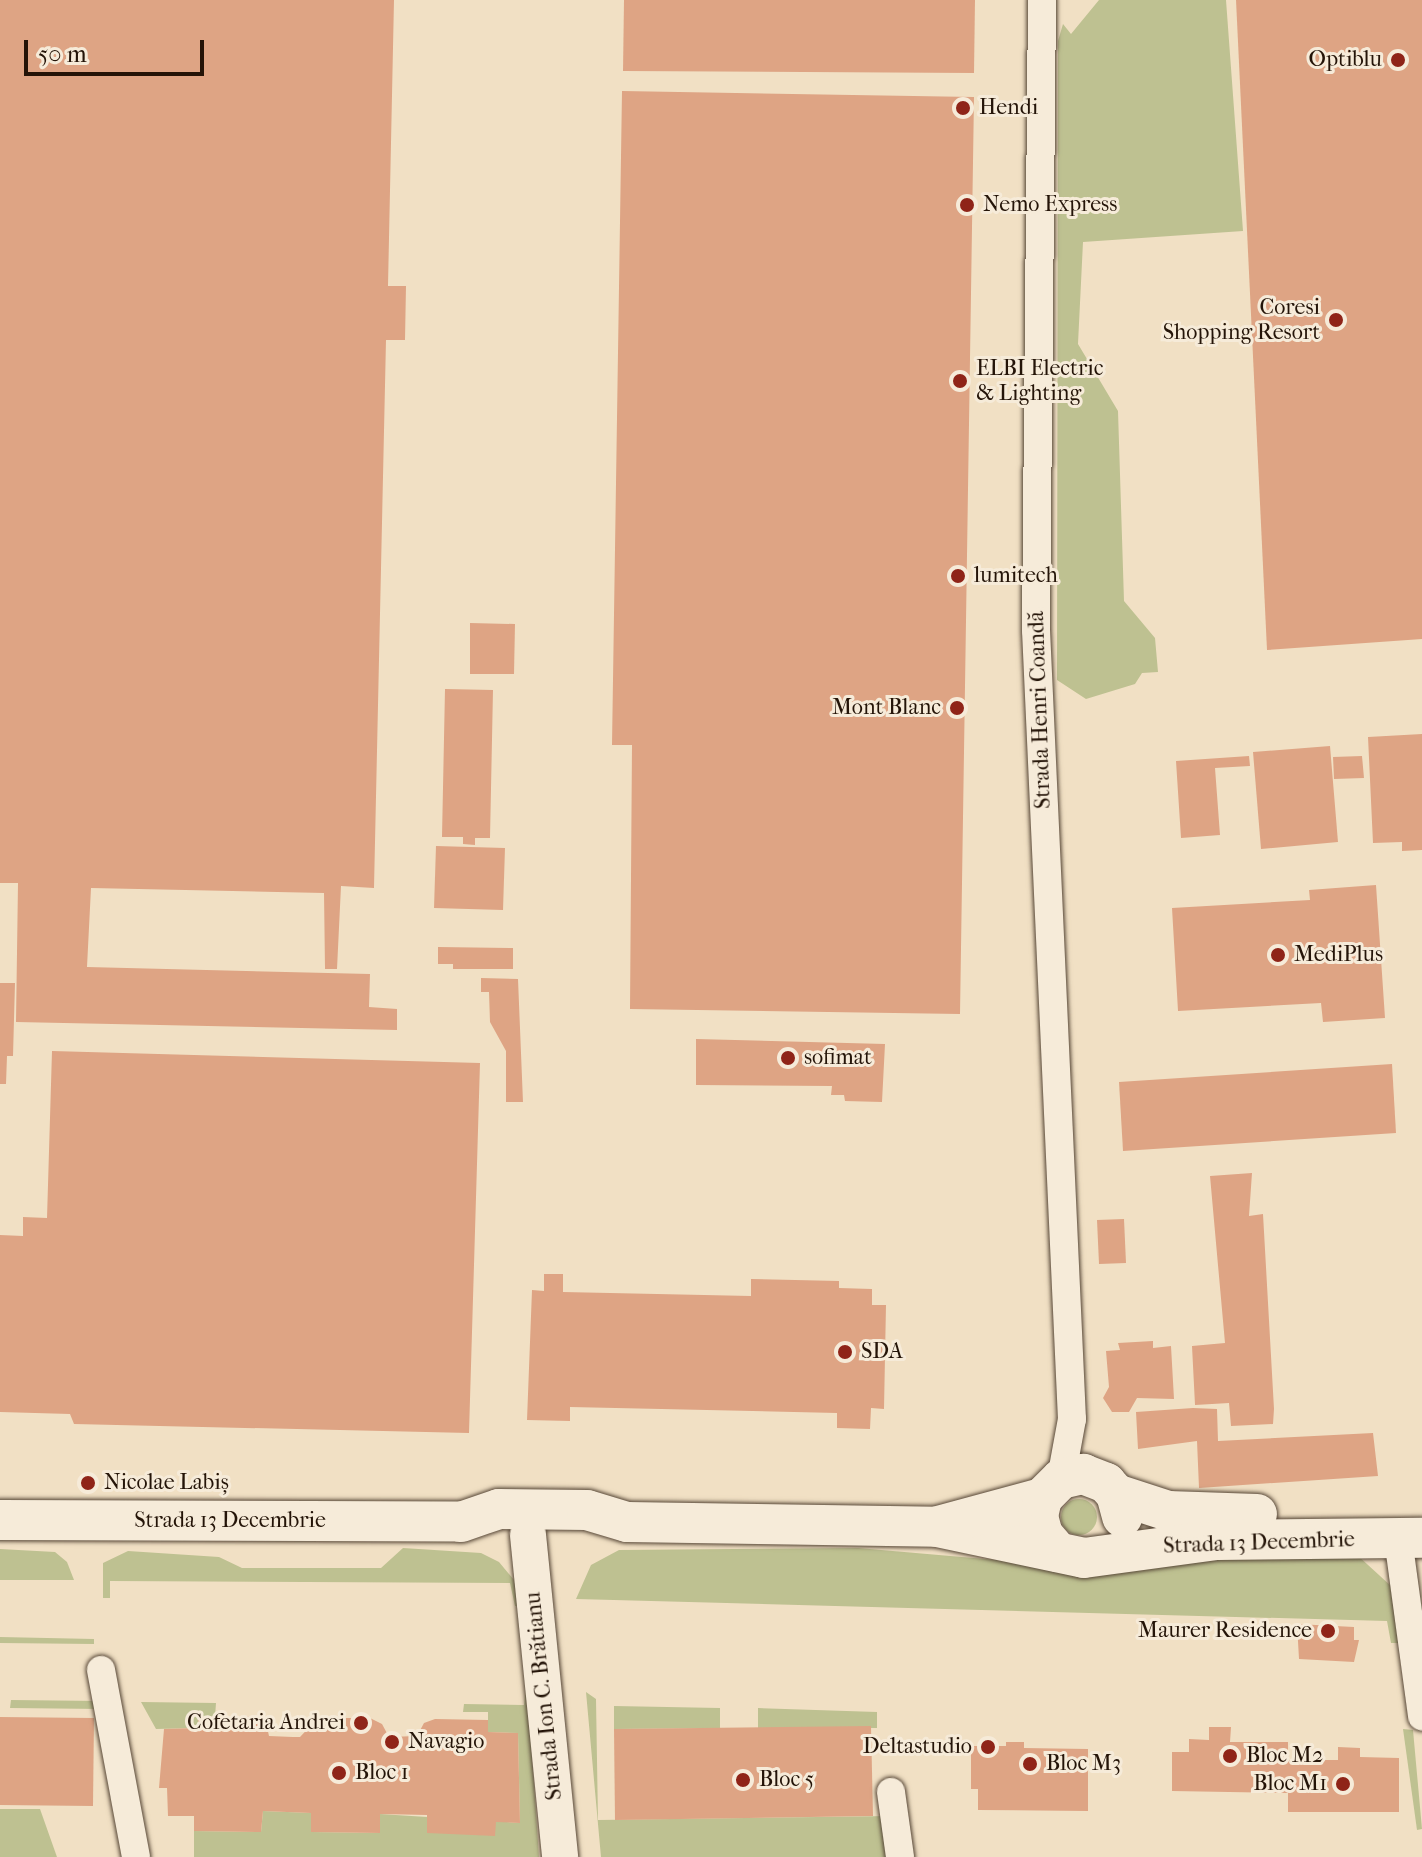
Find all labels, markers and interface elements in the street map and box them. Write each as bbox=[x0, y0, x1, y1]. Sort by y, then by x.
scale bar bbox=[28, 24, 208, 74]
text: 50 m bbox=[38, 40, 87, 68]
place label: Optiblu bbox=[1308, 47, 1382, 73]
marker: Optiblu bbox=[1389, 51, 1407, 69]
place label: Hendi bbox=[979, 95, 1038, 121]
marker: Hendi bbox=[954, 99, 972, 117]
place label: Nemo Express bbox=[983, 192, 1117, 218]
marker: Nemo Express bbox=[958, 196, 976, 214]
place label: Coresi Shopping Resort bbox=[1163, 294, 1320, 346]
marker: Coresi Shopping Resort bbox=[1327, 311, 1345, 329]
place label: ELBI Electric & Lighting bbox=[976, 355, 1103, 406]
marker: ELBI Electric & Lighting bbox=[951, 372, 969, 390]
place label: lumitech bbox=[974, 563, 1058, 589]
marker: lumitech bbox=[949, 567, 967, 585]
street label: Strada Henri Coandă bbox=[1023, 611, 1057, 809]
place label: Mont Blanc bbox=[832, 695, 941, 721]
marker: Mont Blanc bbox=[948, 699, 966, 717]
place label: MediPlus bbox=[1294, 942, 1383, 968]
marker: MediPlus bbox=[1269, 946, 1287, 964]
place label: sofimat bbox=[804, 1045, 872, 1071]
marker: sofimat bbox=[779, 1049, 797, 1067]
place label: SDA bbox=[861, 1339, 903, 1365]
marker: SDA bbox=[836, 1343, 854, 1361]
place label: Nicolae Labiș bbox=[104, 1470, 229, 1496]
marker: Nicolae Labiș bbox=[79, 1474, 97, 1492]
street label: Strada 13 Decembrie bbox=[134, 1508, 326, 1534]
street label: Strada 13 Decembrie bbox=[1163, 1526, 1355, 1560]
street label: Strada Ion C. Brătianu bbox=[520, 1591, 568, 1801]
place label: Maurer Residence bbox=[1138, 1618, 1312, 1644]
marker: Maurer Residence bbox=[1319, 1622, 1337, 1640]
place label: Cofetaria Andrei bbox=[187, 1710, 345, 1736]
marker: Cofetaria Andrei bbox=[352, 1714, 370, 1732]
place label: Navagio bbox=[408, 1729, 484, 1755]
marker: Navagio bbox=[383, 1733, 401, 1751]
place label: Deltastudio bbox=[863, 1734, 972, 1760]
marker: Deltastudio bbox=[979, 1738, 997, 1756]
place label: Bloc M2 bbox=[1246, 1743, 1323, 1769]
marker: Bloc M2 bbox=[1221, 1747, 1239, 1765]
place label: Bloc M3 bbox=[1046, 1751, 1121, 1777]
marker: Bloc M3 bbox=[1021, 1755, 1039, 1773]
place label: Bloc 1 bbox=[355, 1760, 409, 1786]
marker: Bloc 1 bbox=[330, 1764, 348, 1782]
place label: Bloc 5 bbox=[759, 1767, 814, 1793]
marker: Bloc 5 bbox=[734, 1771, 752, 1789]
place label: Bloc M1 bbox=[1253, 1771, 1327, 1797]
marker: Bloc M1 bbox=[1334, 1775, 1352, 1793]

